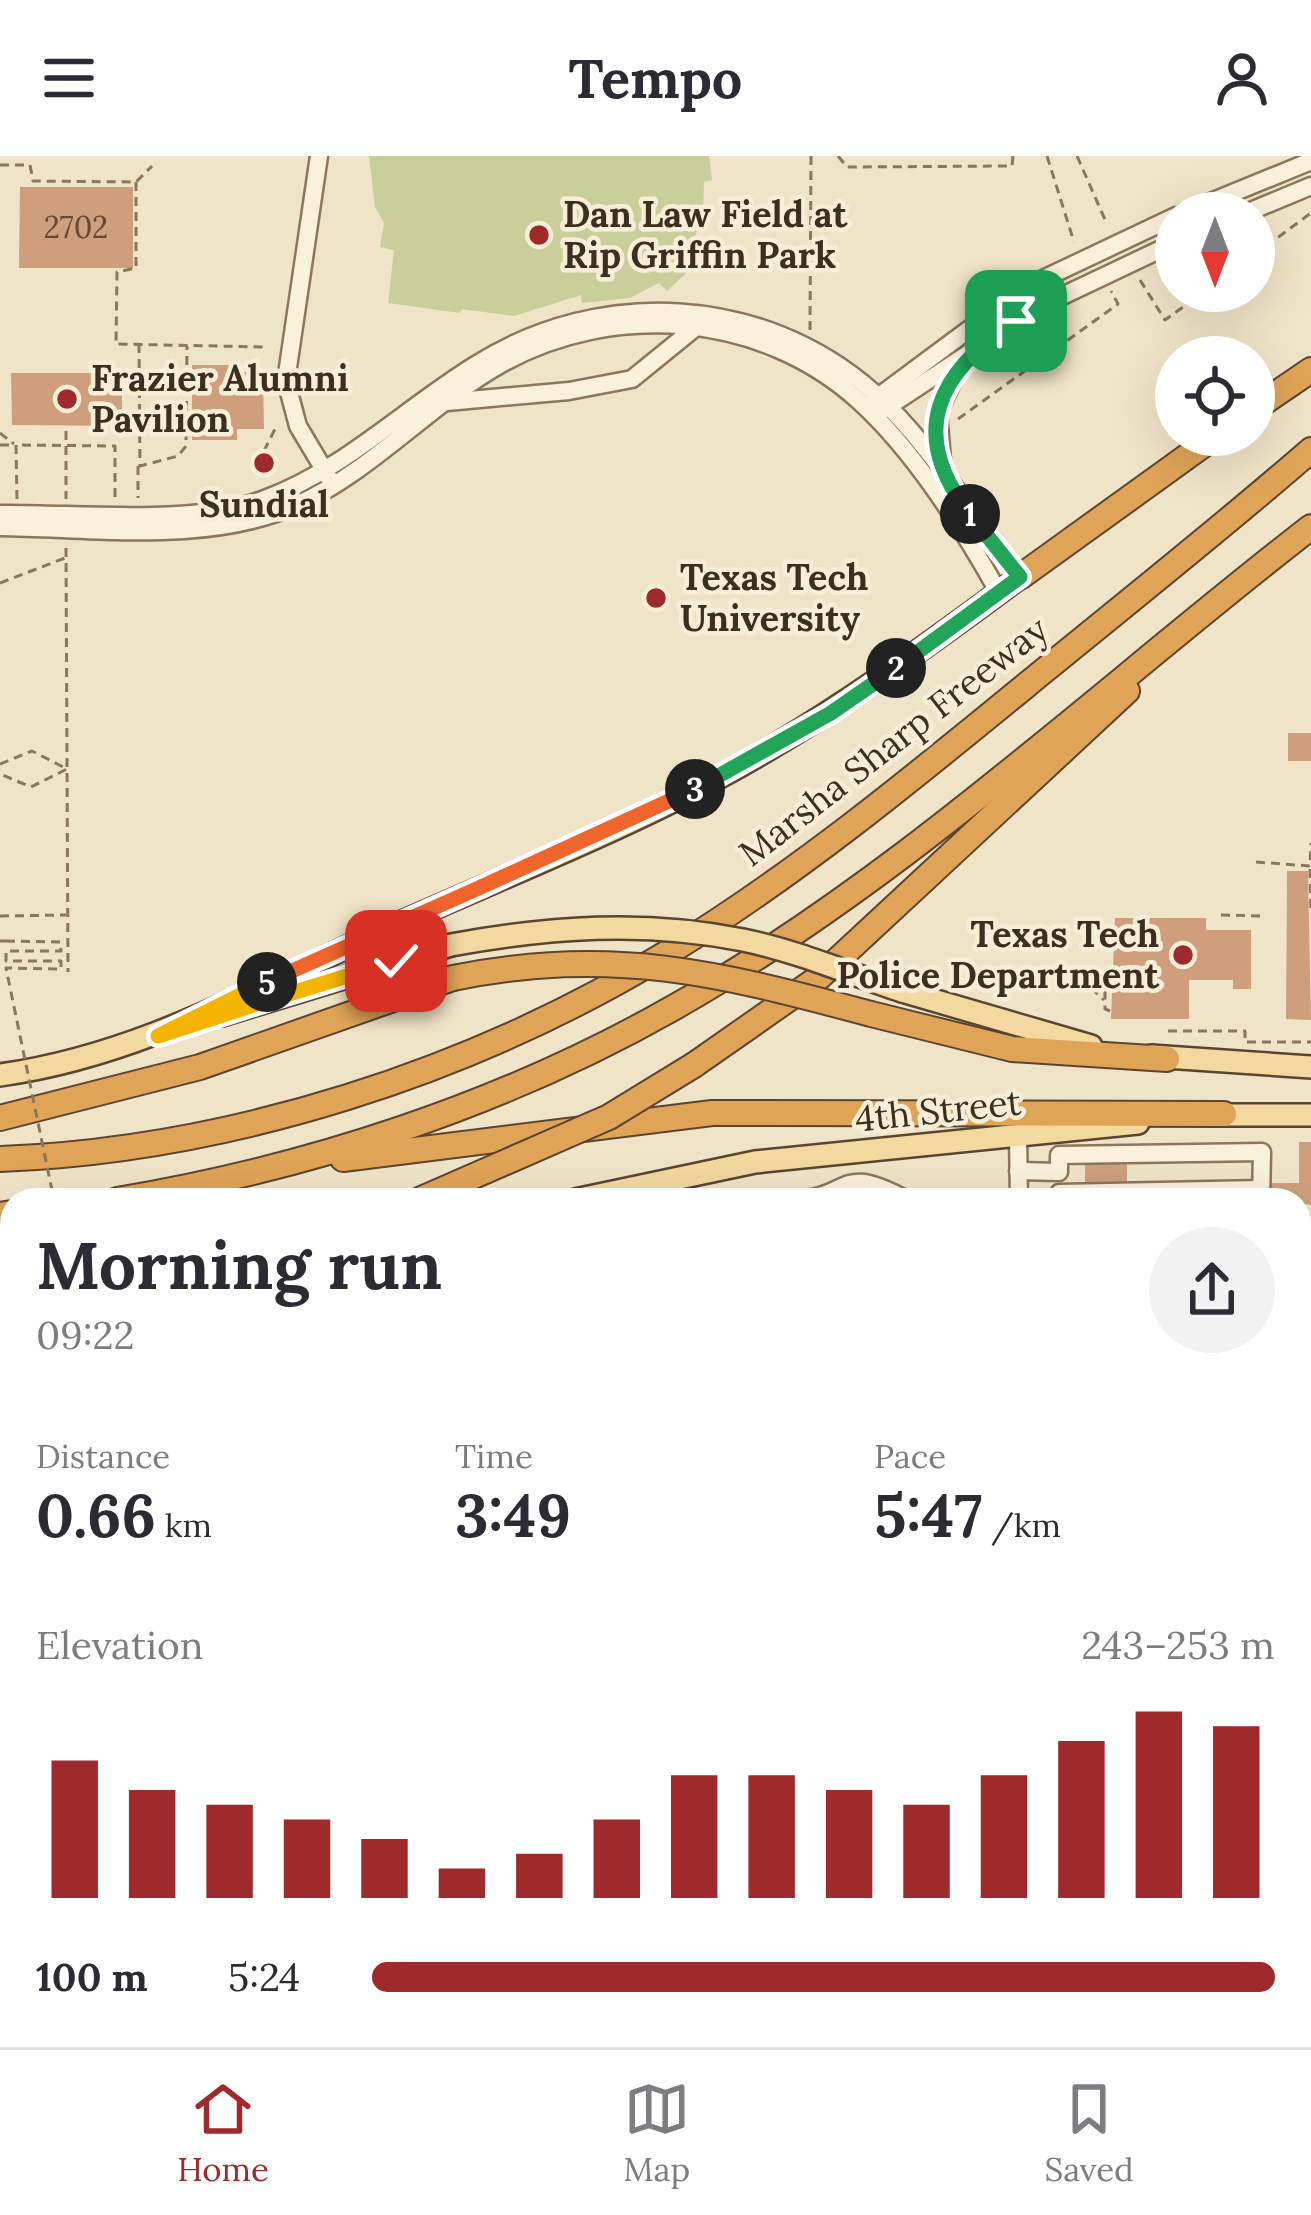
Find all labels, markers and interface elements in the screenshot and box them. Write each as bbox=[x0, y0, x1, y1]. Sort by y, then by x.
text: Tempo bbox=[569, 44, 742, 113]
icon: menu bbox=[36, 45, 102, 111]
icon: person bbox=[1209, 45, 1275, 111]
place label: Dan Law Field at Rip Griffin Park bbox=[563, 191, 848, 278]
north arrow bbox=[1155, 192, 1275, 312]
map controls bbox=[1155, 192, 1275, 456]
house number: 2702 bbox=[44, 208, 108, 246]
marker: Dan Law Field at Rip Griffin Park bbox=[526, 222, 552, 248]
pin bbox=[965, 270, 1067, 372]
icon: arrive bbox=[983, 288, 1049, 354]
button: locate bbox=[1155, 336, 1275, 456]
place label: Frazier Alumni Pavilion bbox=[91, 355, 349, 442]
marker: Frazier Alumni Pavilion bbox=[54, 386, 80, 412]
marker: Sundial bbox=[251, 450, 277, 476]
place label: Sundial bbox=[199, 481, 329, 527]
pin: 1 bbox=[940, 484, 1000, 544]
text: 1 bbox=[963, 493, 977, 535]
place label: Texas Tech University bbox=[680, 554, 868, 641]
marker: Texas Tech University bbox=[643, 585, 669, 611]
street label: Marsha Sharp Freeway bbox=[729, 606, 1057, 876]
pin: 2 bbox=[866, 638, 926, 698]
text: 2 bbox=[887, 647, 905, 689]
pin: 3 bbox=[665, 759, 725, 819]
text: 3 bbox=[686, 768, 704, 810]
pin bbox=[345, 910, 447, 1012]
place label: Texas Tech Police Department bbox=[836, 911, 1160, 998]
icon: check bbox=[363, 928, 429, 994]
marker: Texas Tech Police Department bbox=[1170, 942, 1196, 968]
pin: 5 bbox=[237, 952, 297, 1012]
text: 5 bbox=[258, 961, 276, 1003]
street label: 4th Street bbox=[853, 1078, 1023, 1142]
text: Morning run bbox=[36, 1223, 442, 1307]
button: share bbox=[1149, 1227, 1275, 1353]
text: 09:22 bbox=[36, 1310, 134, 1360]
text: Distance bbox=[36, 1435, 170, 1477]
text: Time bbox=[455, 1435, 533, 1477]
text: Pace bbox=[874, 1435, 946, 1477]
text: 0.66 bbox=[36, 1477, 156, 1553]
text: 3:49 bbox=[455, 1477, 571, 1553]
text: 5:47 bbox=[874, 1477, 982, 1553]
text: km bbox=[156, 1504, 212, 1546]
text: /km bbox=[982, 1504, 1061, 1546]
text: Elevation bbox=[36, 1620, 204, 1670]
text: 243–253 m bbox=[1081, 1620, 1275, 1670]
text: 100 m bbox=[36, 1952, 148, 2002]
text: 5:24 bbox=[228, 1952, 300, 2002]
tab: Home bbox=[177, 2076, 269, 2190]
tab: Map bbox=[623, 2076, 690, 2190]
tab: Saved bbox=[1045, 2076, 1134, 2190]

